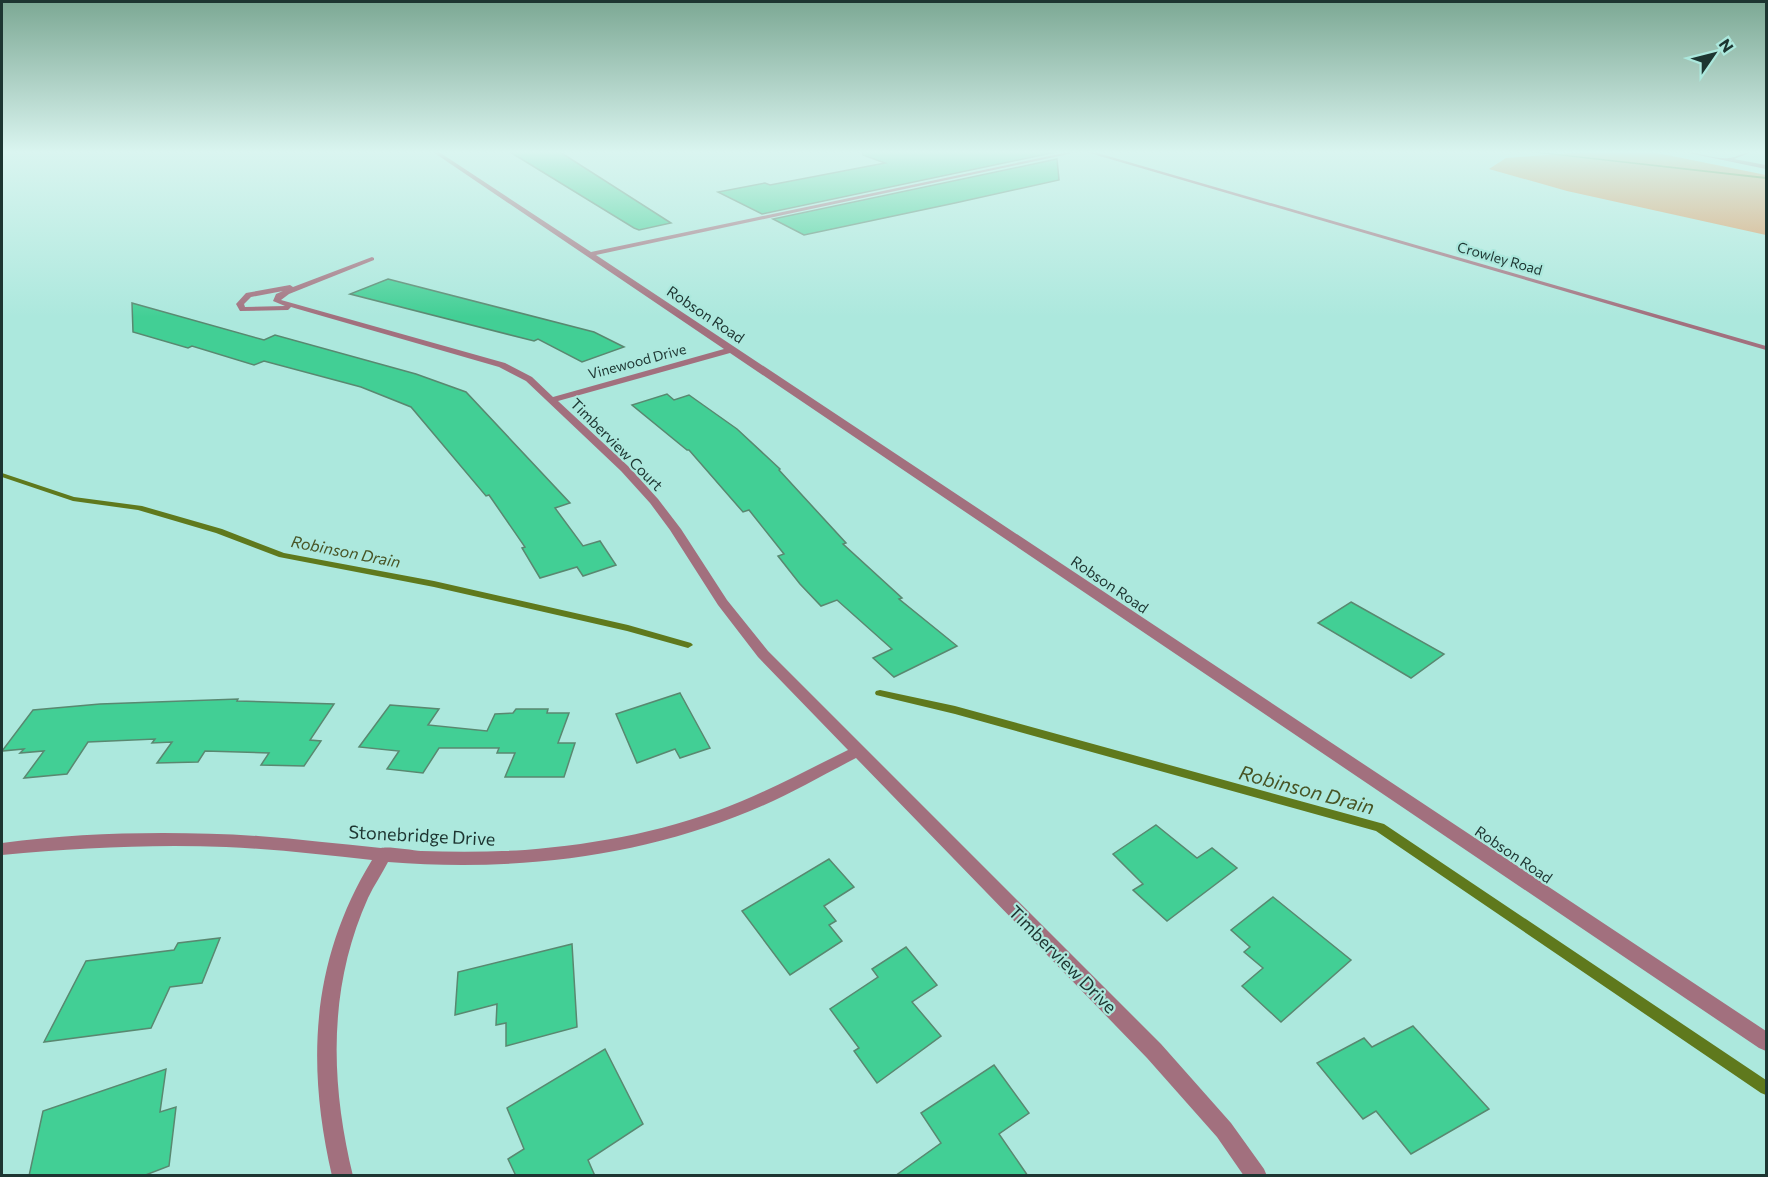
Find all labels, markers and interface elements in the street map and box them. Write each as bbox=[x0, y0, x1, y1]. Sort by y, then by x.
north arrow bbox=[1684, 24, 1744, 84]
text: N bbox=[1715, 35, 1738, 55]
street label: Crowley Road bbox=[1456, 238, 1544, 278]
street label: Robson Road bbox=[664, 282, 748, 346]
street label: Vinewood Drive bbox=[586, 340, 688, 382]
street label: Timberview Court bbox=[567, 394, 667, 494]
water label: Robinson Drain bbox=[290, 531, 402, 571]
street label: Robson Road bbox=[1068, 552, 1152, 616]
water label: Robinson Drain bbox=[1237, 759, 1377, 819]
street label: Stonebridge Drive bbox=[348, 820, 496, 850]
street label: Robson Road bbox=[1472, 822, 1556, 886]
street label: Timberview Drive bbox=[1004, 900, 1122, 1018]

